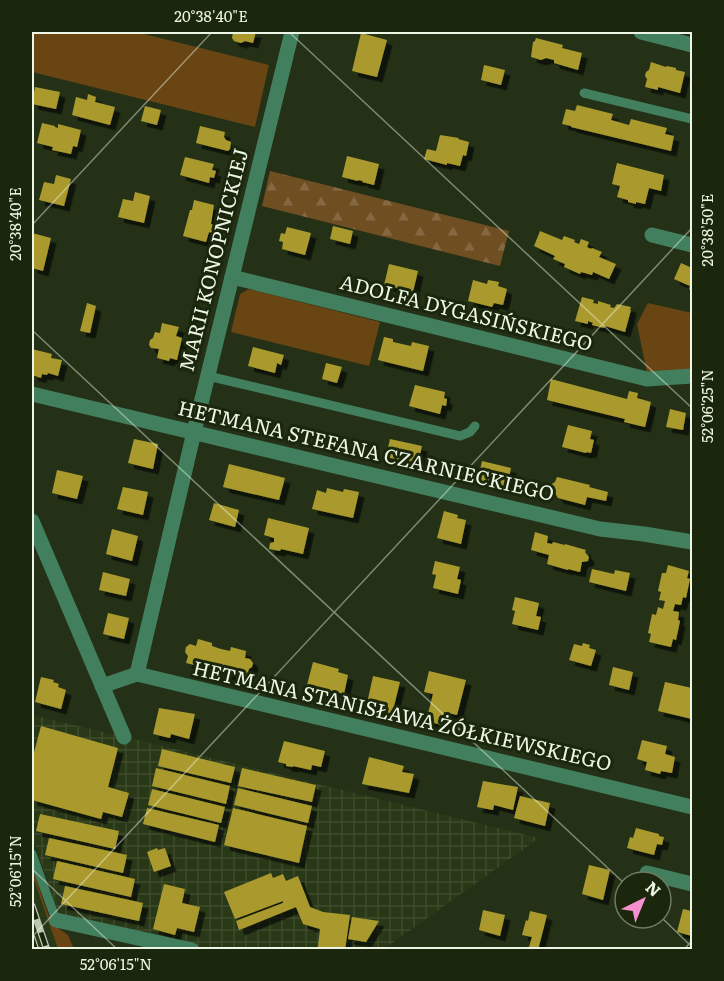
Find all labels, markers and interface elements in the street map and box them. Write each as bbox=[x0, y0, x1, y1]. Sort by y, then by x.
text: 20°38'40"E bbox=[174, 4, 248, 27]
street label: MARII KONOPNICKIEJ bbox=[170, 145, 254, 374]
text: 20°38'40"E bbox=[3, 187, 26, 261]
text: 20°38'50"E bbox=[695, 194, 718, 266]
street label: ADOLFA DYGASIŃSKIEGO bbox=[337, 265, 596, 357]
text: 52°06'25"N bbox=[695, 369, 718, 443]
street label: HETMANA STEFANA CZARNIECKIEGO bbox=[175, 391, 557, 507]
street label: HETMANA STANISŁAWA ŻÓŁKIEWSKIEGO bbox=[190, 651, 615, 777]
text: 52°06'15"N bbox=[3, 835, 26, 907]
north arrow bbox=[613, 870, 673, 930]
text: N bbox=[641, 875, 667, 902]
text: 52°06'15"N bbox=[80, 952, 152, 975]

